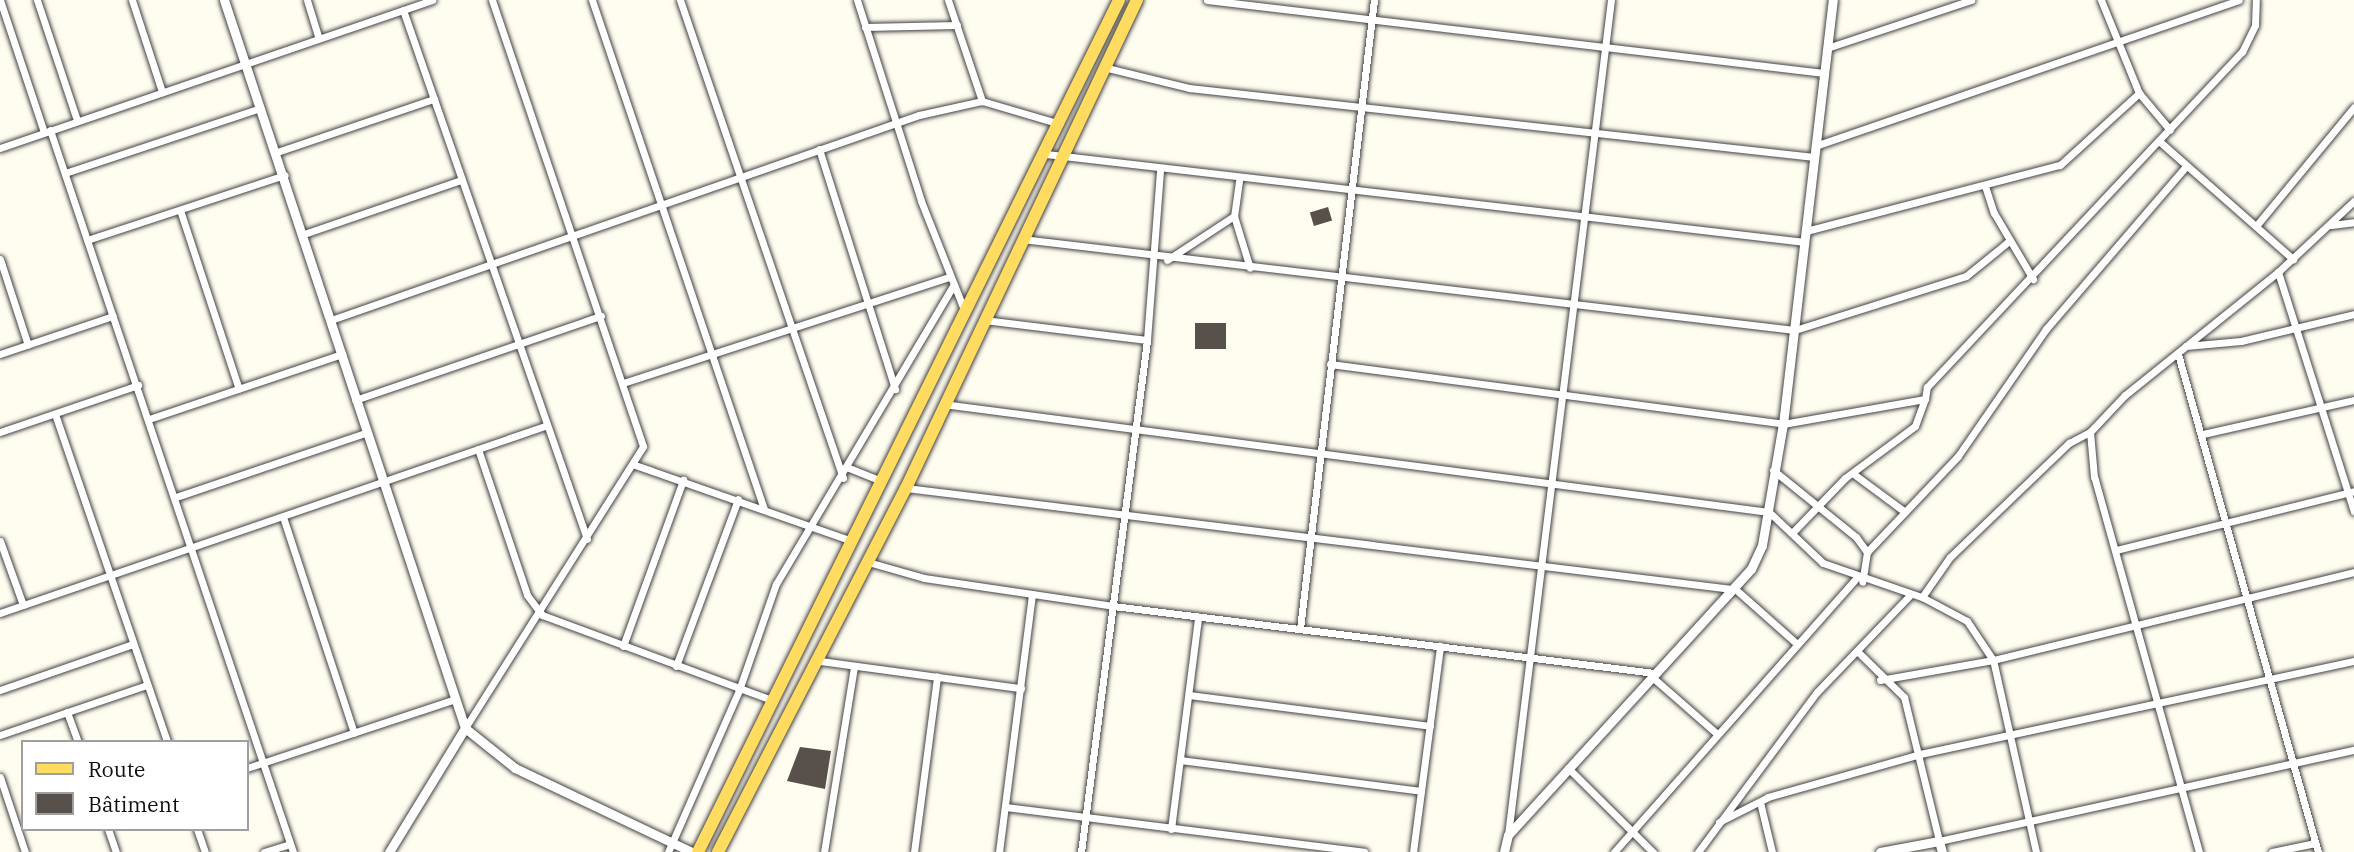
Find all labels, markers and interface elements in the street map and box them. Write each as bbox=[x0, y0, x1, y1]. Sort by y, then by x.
legend bbox=[21, 740, 248, 831]
text: Route bbox=[88, 755, 145, 783]
text: Bâtiment bbox=[88, 790, 179, 818]

